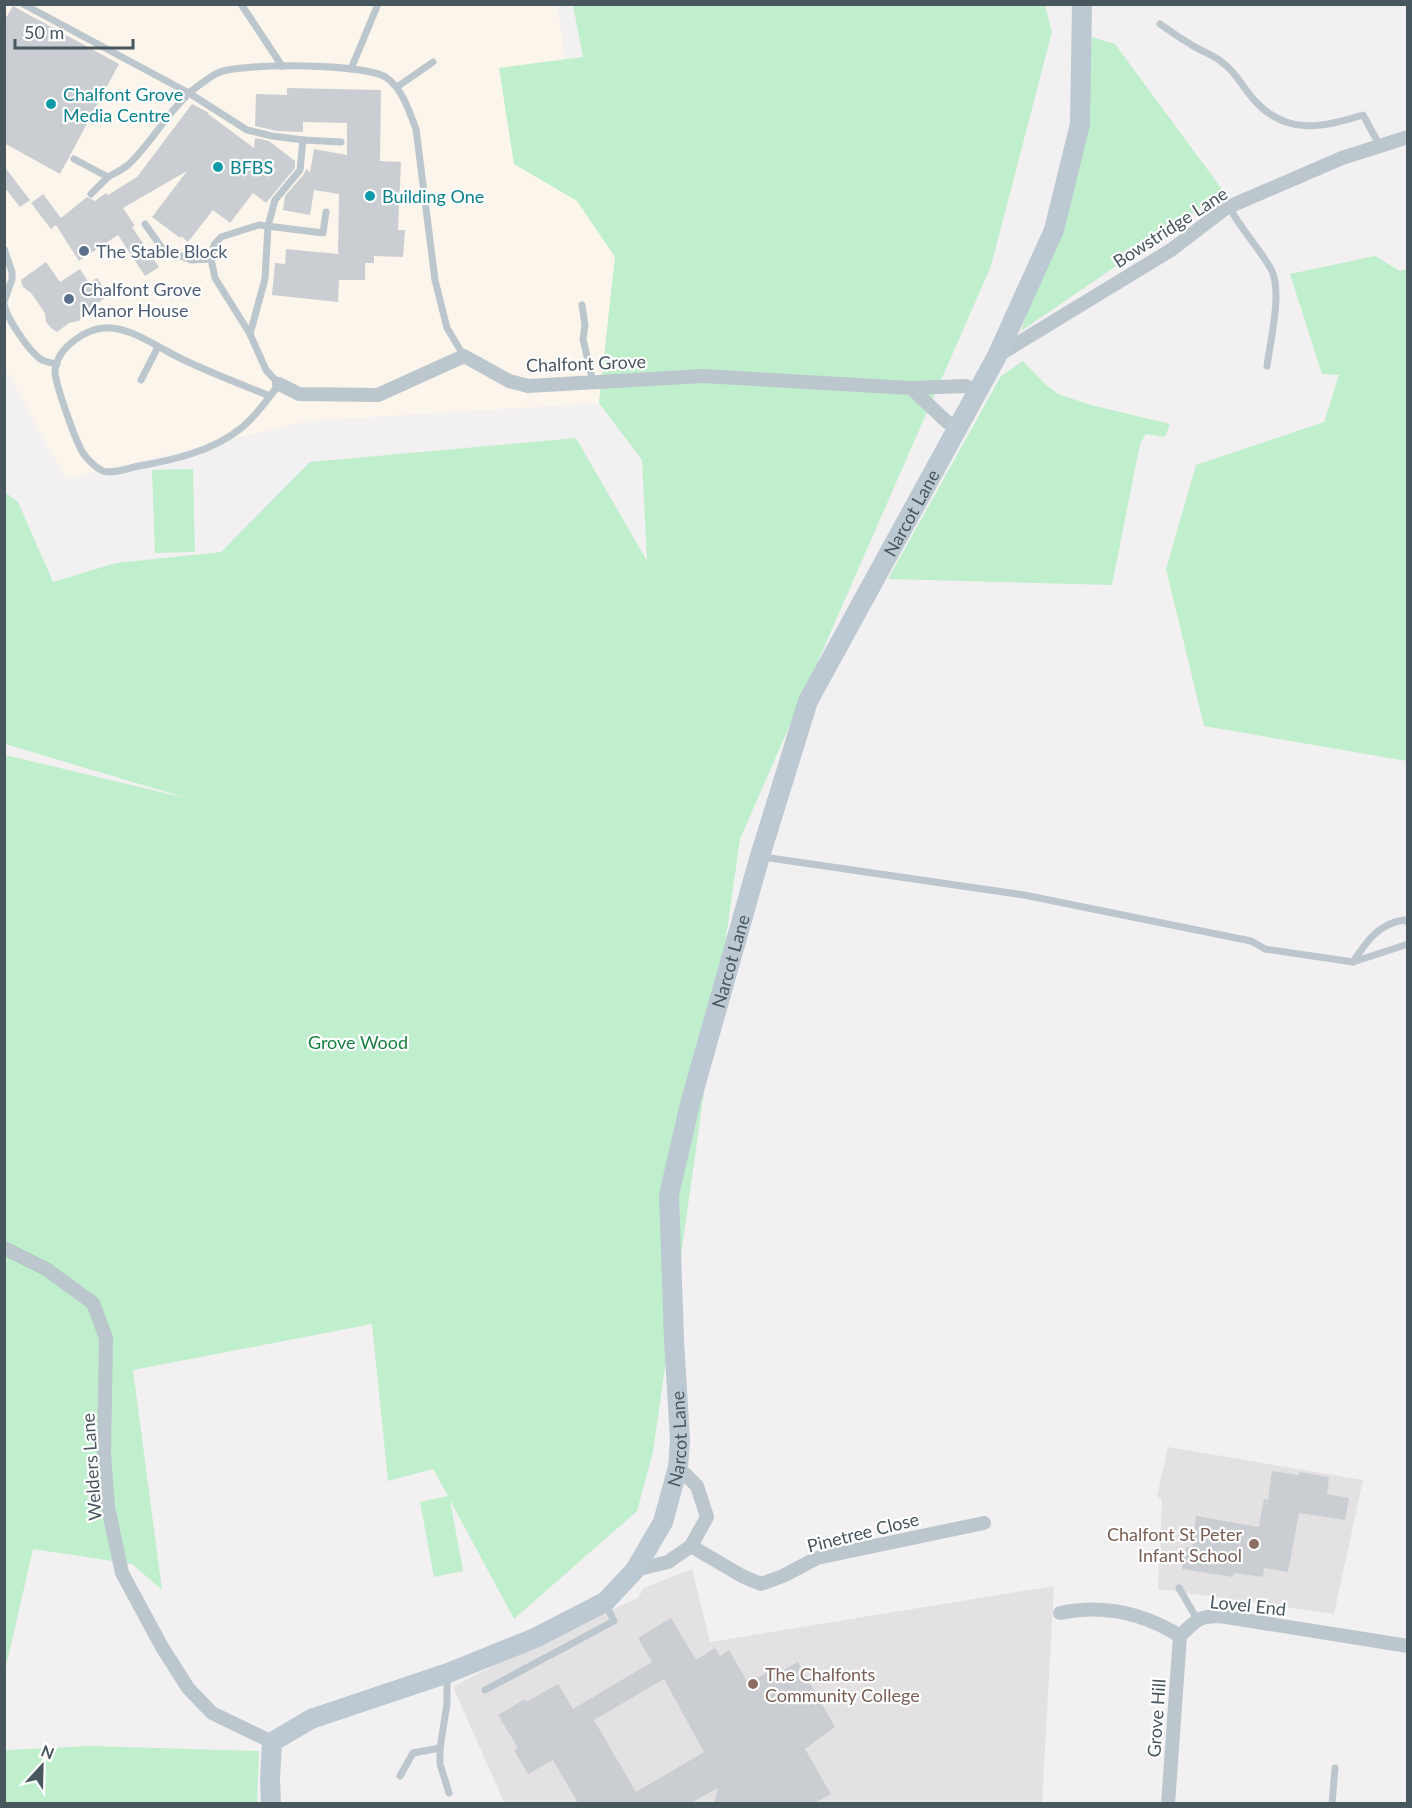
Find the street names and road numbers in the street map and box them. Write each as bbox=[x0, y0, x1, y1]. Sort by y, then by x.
street label: Bowstridge Lane bbox=[1109, 182, 1231, 272]
street label: Chalfont Grove bbox=[526, 350, 646, 376]
street label: Narcot Lane bbox=[878, 466, 944, 560]
street label: Narcot Lane bbox=[707, 912, 754, 1010]
street label: Narcot Lane bbox=[662, 1390, 691, 1489]
street label: Welders Lane bbox=[76, 1413, 106, 1521]
street label: Pinetree Close bbox=[805, 1507, 921, 1557]
street label: Lovel End bbox=[1209, 1590, 1287, 1620]
street label: Grove Hill bbox=[1142, 1678, 1170, 1758]

